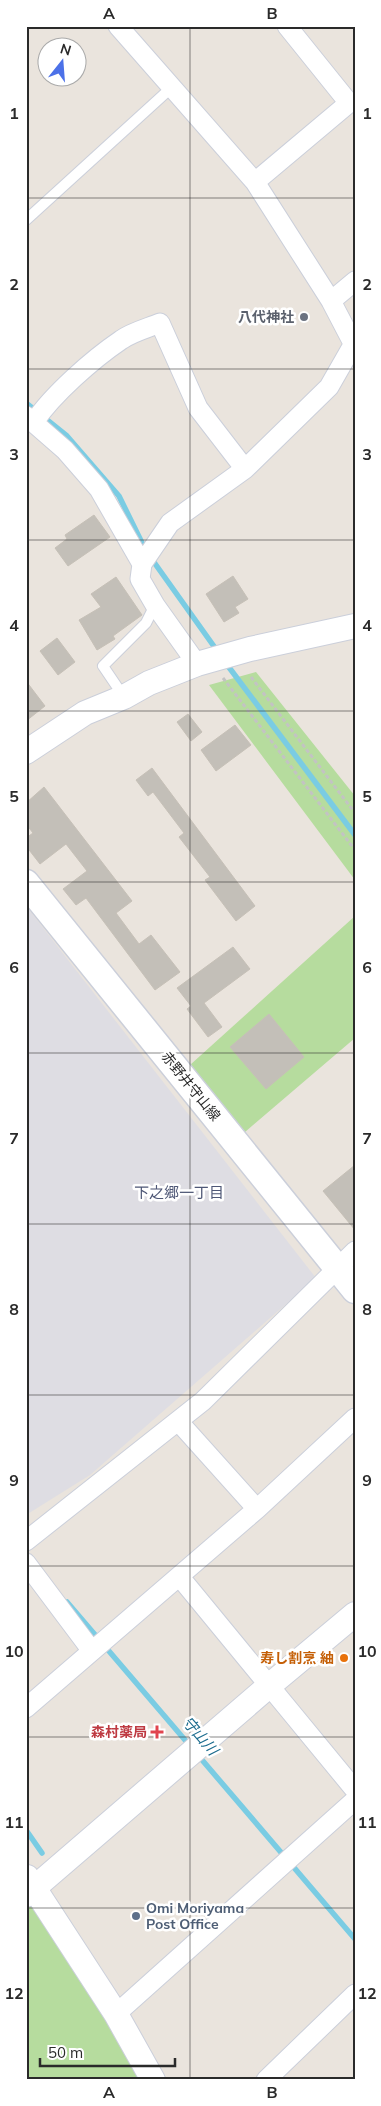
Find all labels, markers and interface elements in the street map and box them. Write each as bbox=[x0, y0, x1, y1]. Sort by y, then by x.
text: A bbox=[103, 3, 115, 23]
text: B bbox=[266, 3, 278, 23]
north arrow bbox=[38, 38, 88, 88]
text: N bbox=[58, 39, 73, 60]
text: 1 bbox=[9, 103, 19, 123]
text: 1 bbox=[362, 103, 372, 123]
text: 2 bbox=[9, 274, 19, 294]
text: 2 bbox=[362, 274, 372, 294]
place label: 八代神社 bbox=[238, 308, 294, 326]
marker: 八代神社 bbox=[298, 311, 310, 323]
text: 3 bbox=[9, 444, 19, 464]
text: 3 bbox=[362, 444, 372, 464]
text: 4 bbox=[9, 615, 19, 635]
text: 4 bbox=[362, 615, 372, 635]
text: 5 bbox=[9, 786, 19, 806]
text: 5 bbox=[362, 786, 372, 806]
text: 6 bbox=[9, 957, 19, 977]
text: 6 bbox=[362, 957, 372, 977]
street label: 赤野井守山線 bbox=[158, 1048, 224, 1124]
text: 7 bbox=[9, 1128, 19, 1148]
text: 7 bbox=[362, 1128, 372, 1148]
district label: 下之郷一丁目 bbox=[134, 1183, 224, 1202]
text: 8 bbox=[9, 1299, 19, 1319]
text: 8 bbox=[362, 1299, 372, 1319]
text: 9 bbox=[9, 1470, 19, 1490]
text: 9 bbox=[362, 1470, 372, 1490]
text: 10 bbox=[4, 1641, 24, 1661]
text: 10 bbox=[357, 1641, 377, 1661]
place label: 寿し割烹 紬 bbox=[260, 1649, 334, 1667]
marker: 寿し割烹 紬 bbox=[338, 1652, 350, 1664]
water label: 守山川 bbox=[178, 1712, 224, 1760]
place label: 森村薬局 bbox=[91, 1723, 147, 1741]
marker: 森村薬局 bbox=[151, 1726, 163, 1738]
text: 11 bbox=[4, 1812, 24, 1832]
text: 11 bbox=[357, 1812, 377, 1832]
place label: Omi Moriyama Post Office bbox=[146, 1899, 244, 1933]
marker: Omi Moriyama Post Office bbox=[130, 1910, 142, 1922]
text: 12 bbox=[4, 1983, 24, 2003]
text: 12 bbox=[357, 1983, 377, 2003]
scale bar bbox=[40, 2036, 175, 2068]
text: 50 m bbox=[48, 2043, 83, 2062]
text: A bbox=[103, 2082, 115, 2102]
text: B bbox=[266, 2082, 278, 2102]

